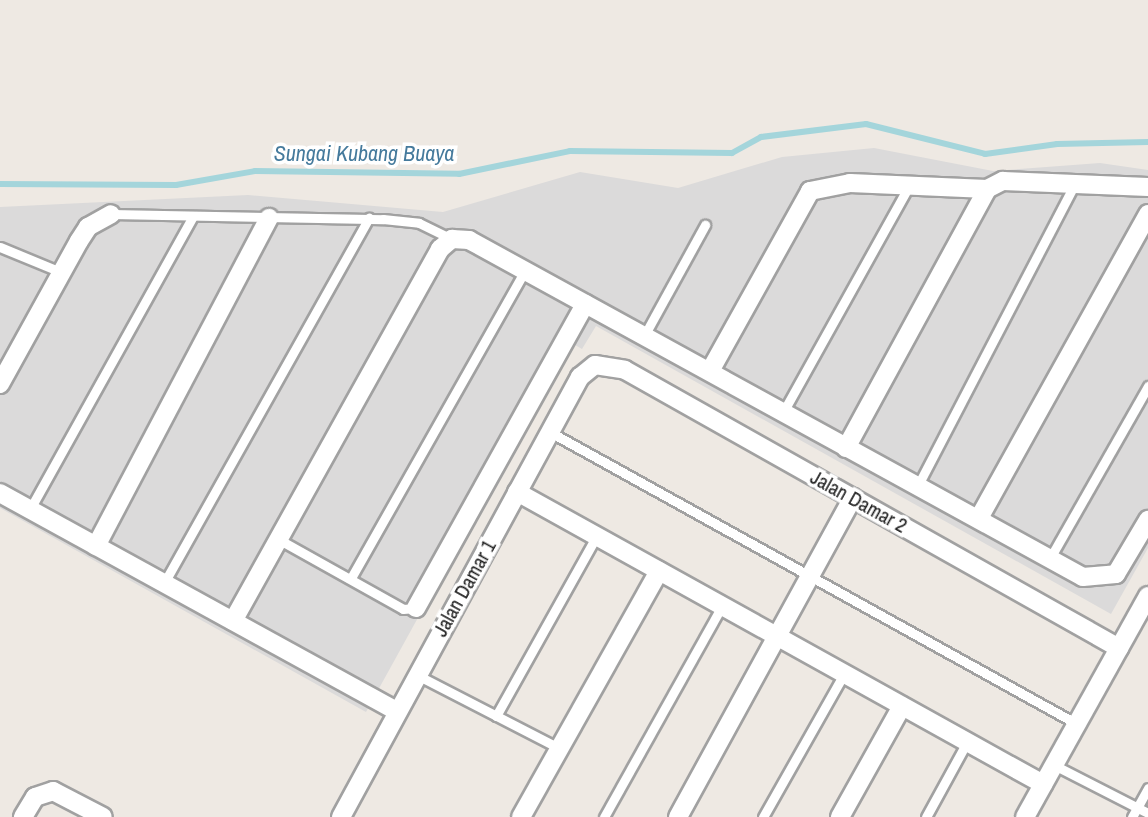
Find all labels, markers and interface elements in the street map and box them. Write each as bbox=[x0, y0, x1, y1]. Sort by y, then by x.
water label: Sungai Kubang Buaya bbox=[274, 141, 454, 167]
street label: Jalan Damar 2 bbox=[807, 465, 911, 537]
street label: Jalan Damar 1 bbox=[428, 536, 500, 640]

